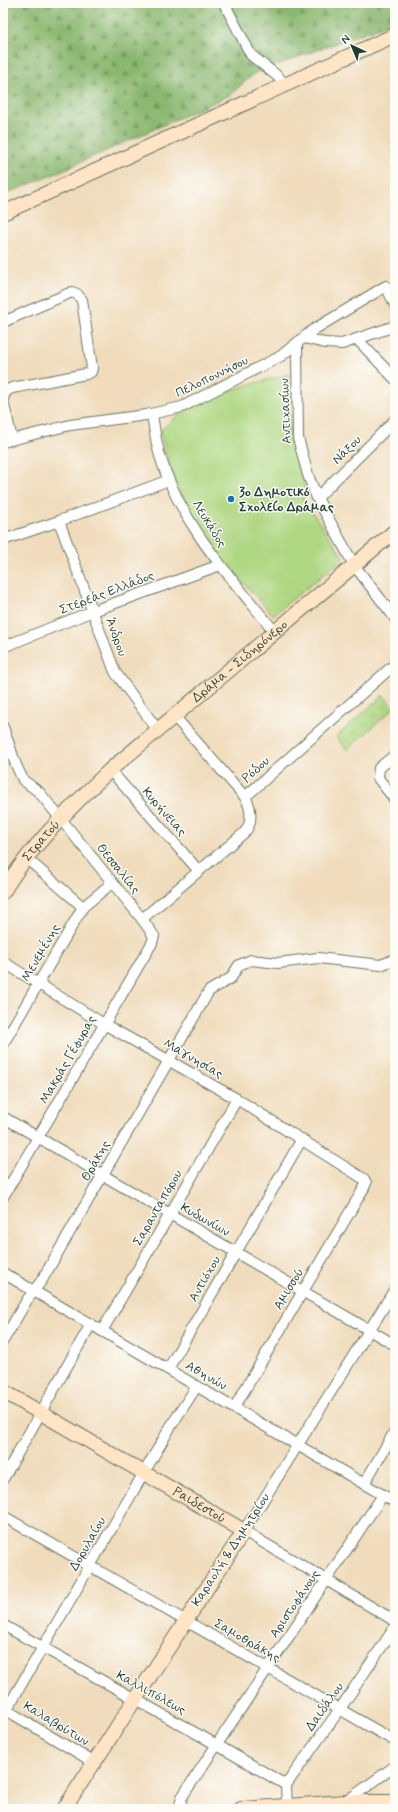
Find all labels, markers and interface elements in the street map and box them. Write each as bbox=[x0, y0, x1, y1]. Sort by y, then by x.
north arrow bbox=[332, 26, 372, 66]
text: N bbox=[338, 32, 353, 47]
street label: Πελοποννήσου bbox=[173, 352, 251, 402]
street label: Αντιχασίων bbox=[276, 377, 296, 444]
street label: Νάξου bbox=[329, 432, 365, 468]
place label: 3ο Δημοτικό Σχολείο Δράμας bbox=[239, 484, 334, 516]
marker: 3ο Δημοτικό Σχολείο Δράμας bbox=[226, 494, 236, 504]
street label: Λευκάδος bbox=[188, 497, 230, 551]
street label: Στερεάς Ελλάδος bbox=[57, 567, 157, 619]
street label: Άνδρου bbox=[101, 615, 131, 659]
street label: Δράμα - Σιδηρόνερο bbox=[188, 616, 291, 706]
street label: Ρόδου bbox=[238, 753, 274, 787]
street label: Κυρήνειας bbox=[138, 784, 190, 840]
street label: Στρατού bbox=[19, 816, 64, 865]
street label: Θεσσαλίας bbox=[92, 840, 144, 898]
street label: Μενεμένης bbox=[18, 921, 65, 985]
street label: Μακράς Γέφυρας bbox=[36, 1012, 100, 1107]
street label: Μαγνησίας bbox=[160, 1035, 226, 1083]
street label: Θράκης bbox=[78, 1137, 115, 1184]
street label: Σαρανταπόρου bbox=[129, 1167, 187, 1249]
street label: Κυδωνίων bbox=[177, 1199, 233, 1241]
street label: Αντιόχου bbox=[185, 1253, 225, 1305]
street label: Αμισσού bbox=[270, 1265, 308, 1313]
street label: Αθηνών bbox=[182, 1357, 230, 1395]
street label: Ραιδεστού bbox=[170, 1483, 229, 1527]
street label: Καραολή & Δημητρίου bbox=[188, 1490, 274, 1610]
street label: Δορυλαίου bbox=[66, 1514, 110, 1574]
street label: Αριστοφάνους bbox=[266, 1566, 324, 1641]
street label: Σαμοθράκης bbox=[211, 1615, 283, 1667]
street label: Καλλιπόλεως bbox=[113, 1667, 189, 1719]
street label: Δαιδάλου bbox=[302, 1679, 348, 1735]
street label: Καλαβρύτων bbox=[20, 1698, 92, 1750]

